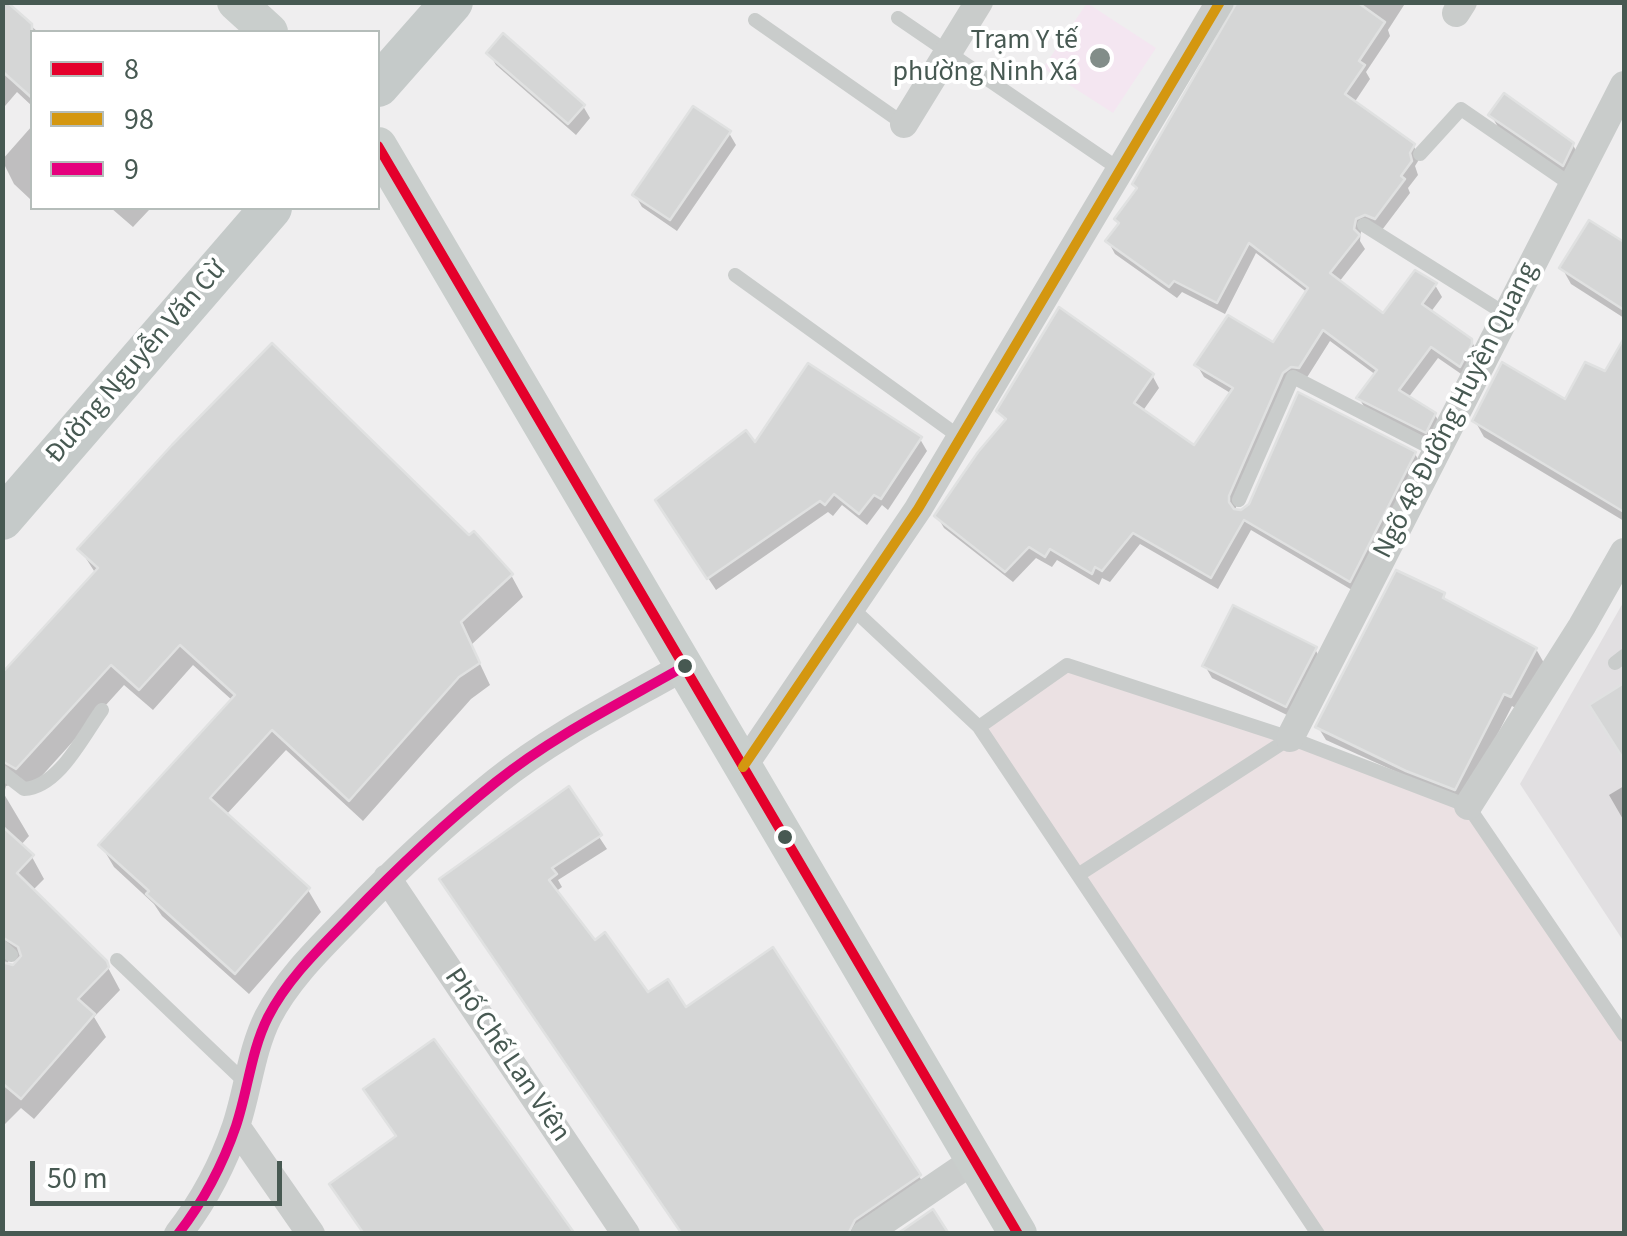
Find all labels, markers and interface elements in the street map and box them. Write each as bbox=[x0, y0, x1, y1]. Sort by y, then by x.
place label: Trạm Y tế phường Ninh Xá bbox=[892, 25, 1078, 91]
legend bbox=[30, 30, 380, 210]
marker: Trạm Y tế phường Ninh Xá bbox=[1087, 45, 1113, 71]
text: 8 bbox=[124, 48, 139, 91]
text: 98 bbox=[124, 98, 154, 141]
text: 9 bbox=[124, 148, 139, 191]
street label: Đường Nguyễn Văn Cừ bbox=[40, 255, 234, 471]
street label: Ngõ 48 Đường Huyền Quang bbox=[1368, 257, 1546, 565]
unlabelled marker bbox=[675, 656, 695, 676]
unlabelled marker bbox=[775, 827, 795, 847]
street label: Phố Chế Lan Viên bbox=[436, 963, 576, 1149]
scale bar bbox=[35, 1141, 288, 1203]
text: 50 m bbox=[47, 1157, 108, 1200]

